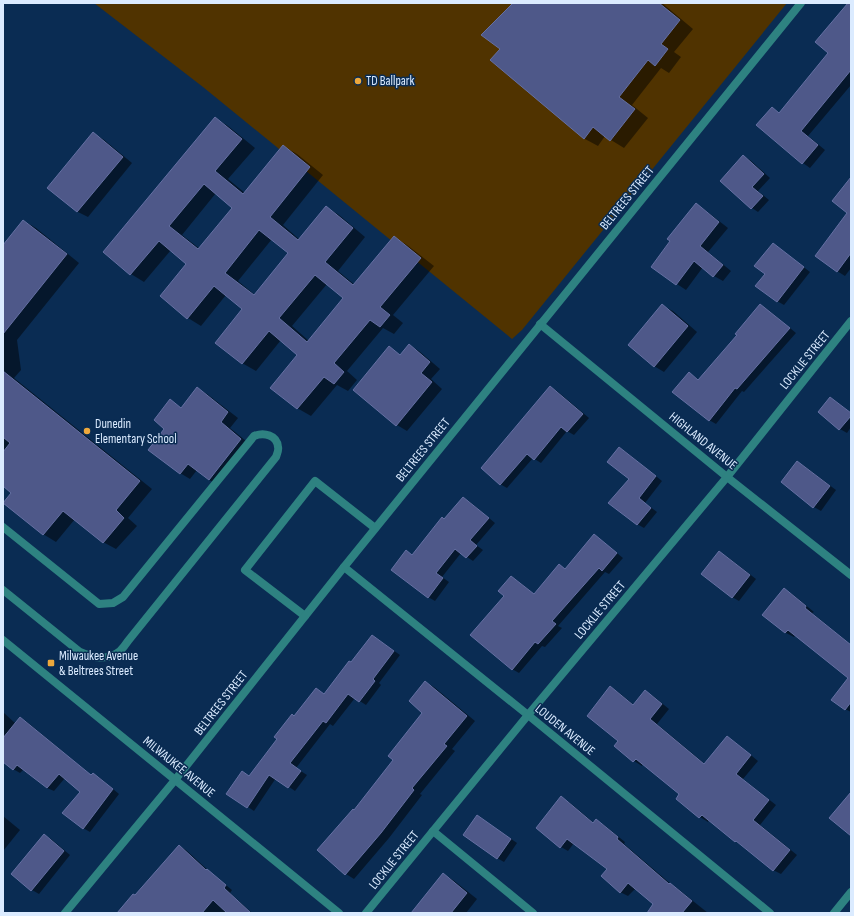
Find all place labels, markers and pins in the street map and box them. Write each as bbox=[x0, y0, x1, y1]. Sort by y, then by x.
place label: TD Ballpark bbox=[366, 73, 415, 89]
marker: TD Ballpark bbox=[353, 76, 363, 86]
place label: Dunedin Elementary School bbox=[95, 416, 177, 447]
marker: Dunedin Elementary School bbox=[82, 426, 92, 436]
place label: Milwaukee Avenue & Beltrees Street bbox=[59, 648, 138, 679]
marker: Milwaukee Avenue & Beltrees Street bbox=[46, 658, 56, 668]

